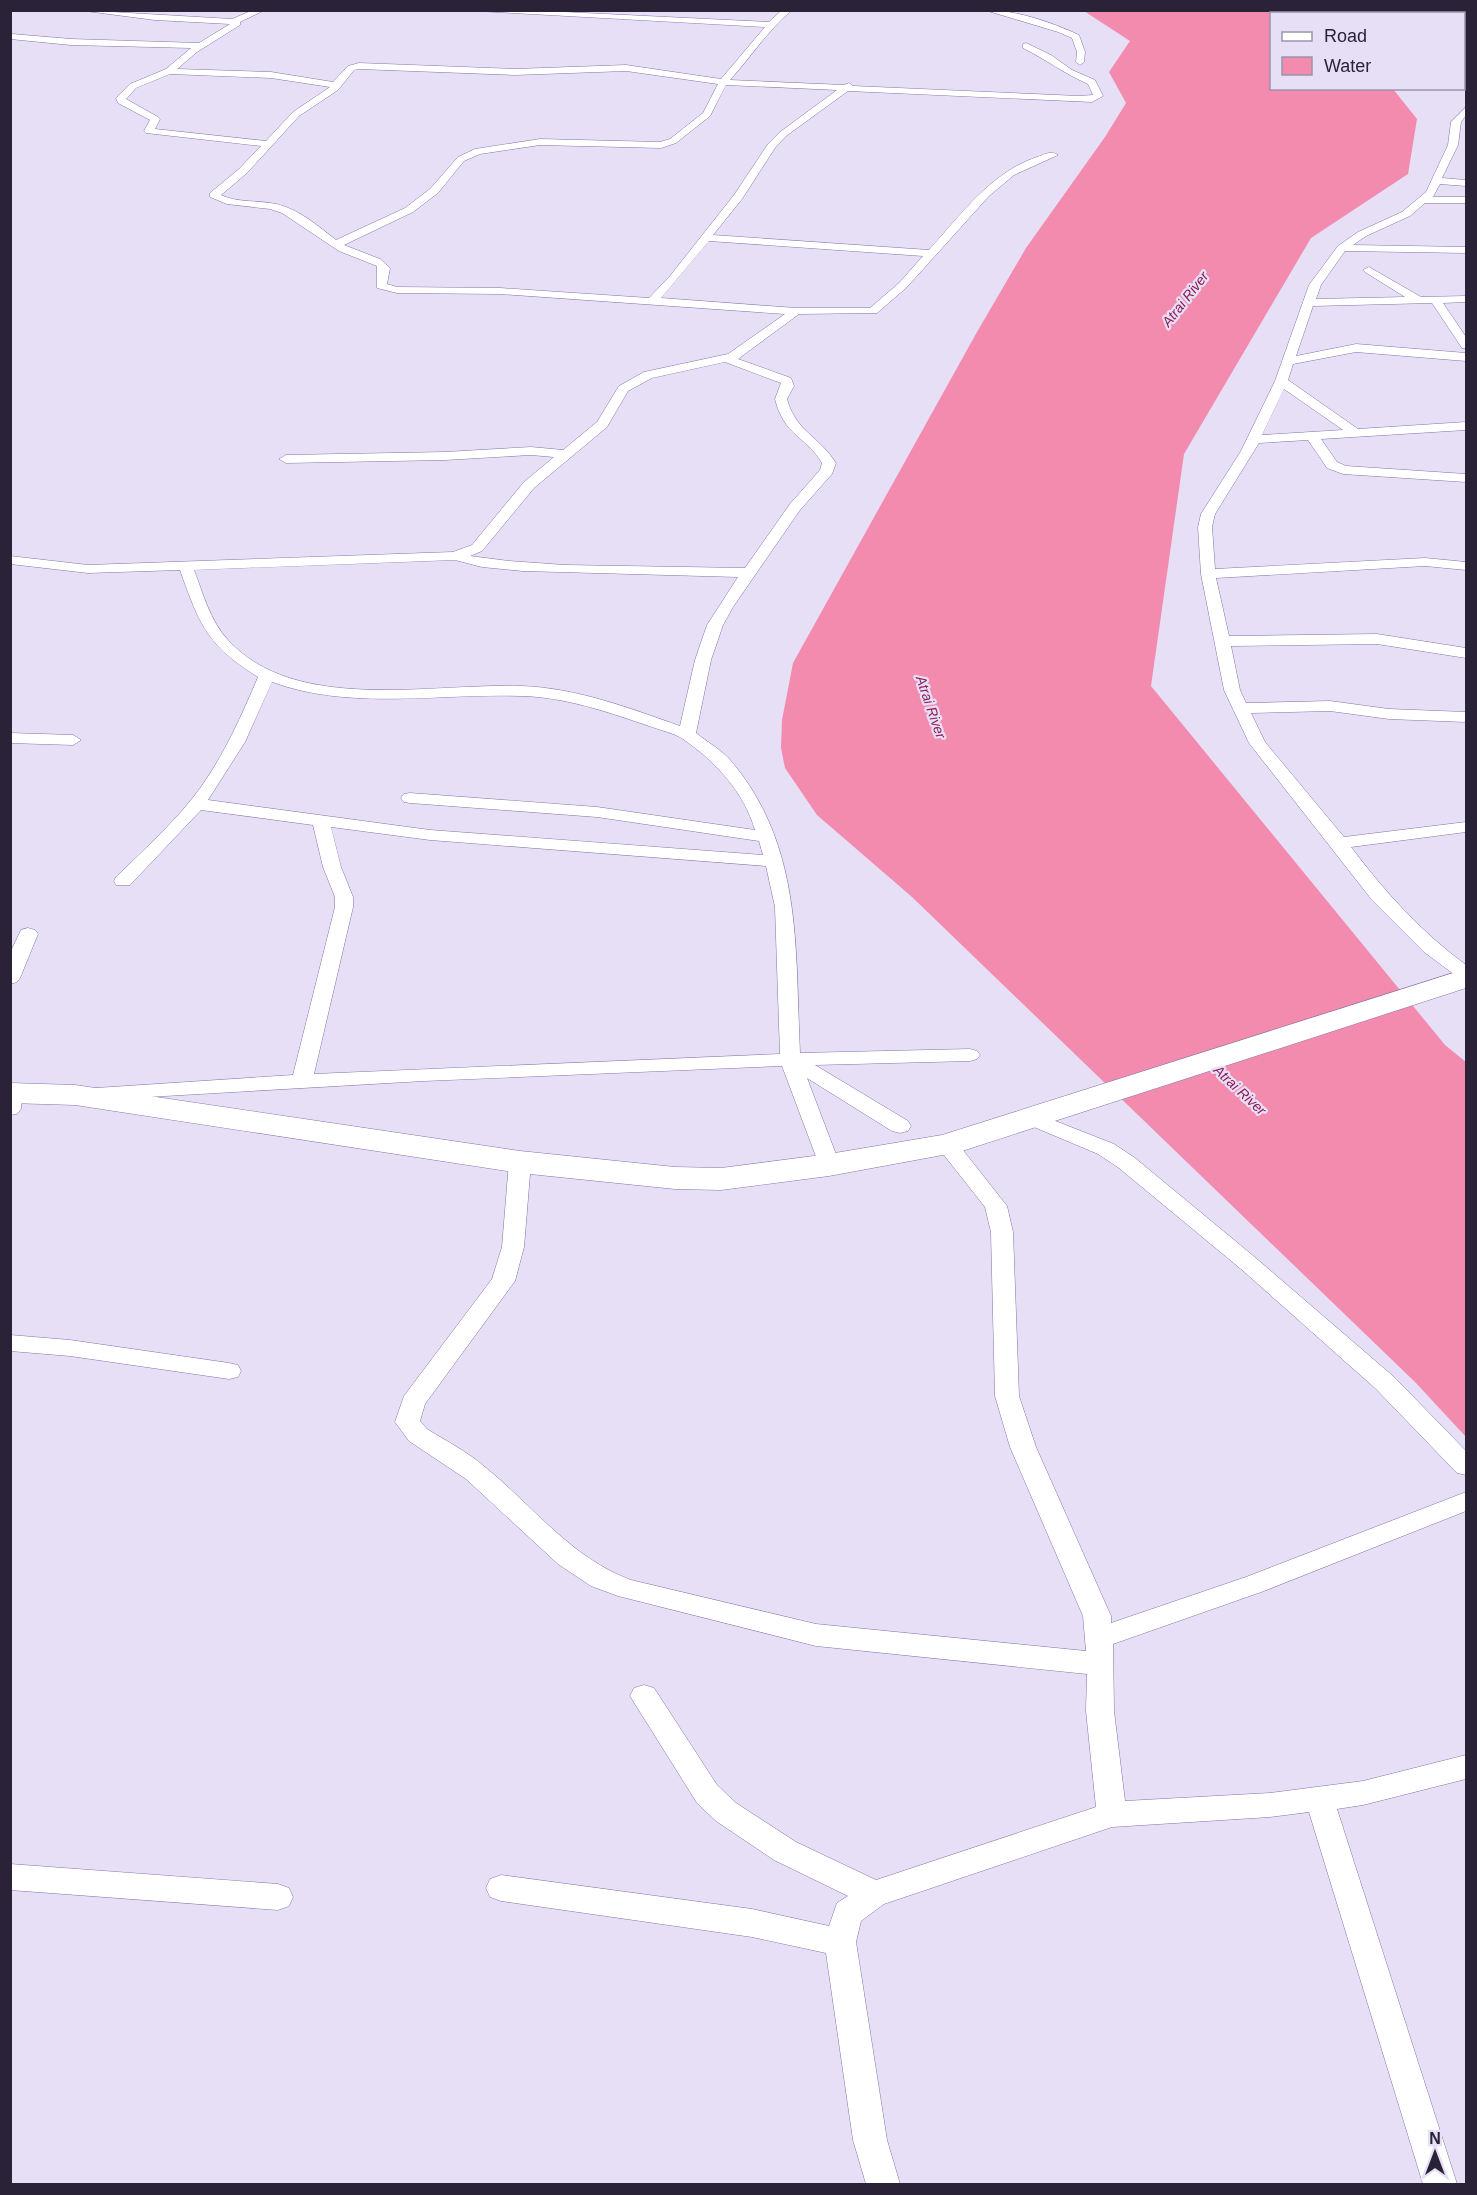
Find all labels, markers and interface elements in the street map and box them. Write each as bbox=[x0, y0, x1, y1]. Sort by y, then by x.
legend bbox=[1270, 12, 1465, 90]
text: Road bbox=[1324, 26, 1367, 46]
text: Water bbox=[1324, 56, 1371, 76]
water label: Atrai River bbox=[1158, 267, 1212, 330]
water label: Atrai River bbox=[912, 673, 950, 742]
water label: Atrai River bbox=[1210, 1061, 1270, 1119]
north arrow bbox=[1405, 2123, 1465, 2183]
text: N bbox=[1429, 2130, 1441, 2147]

